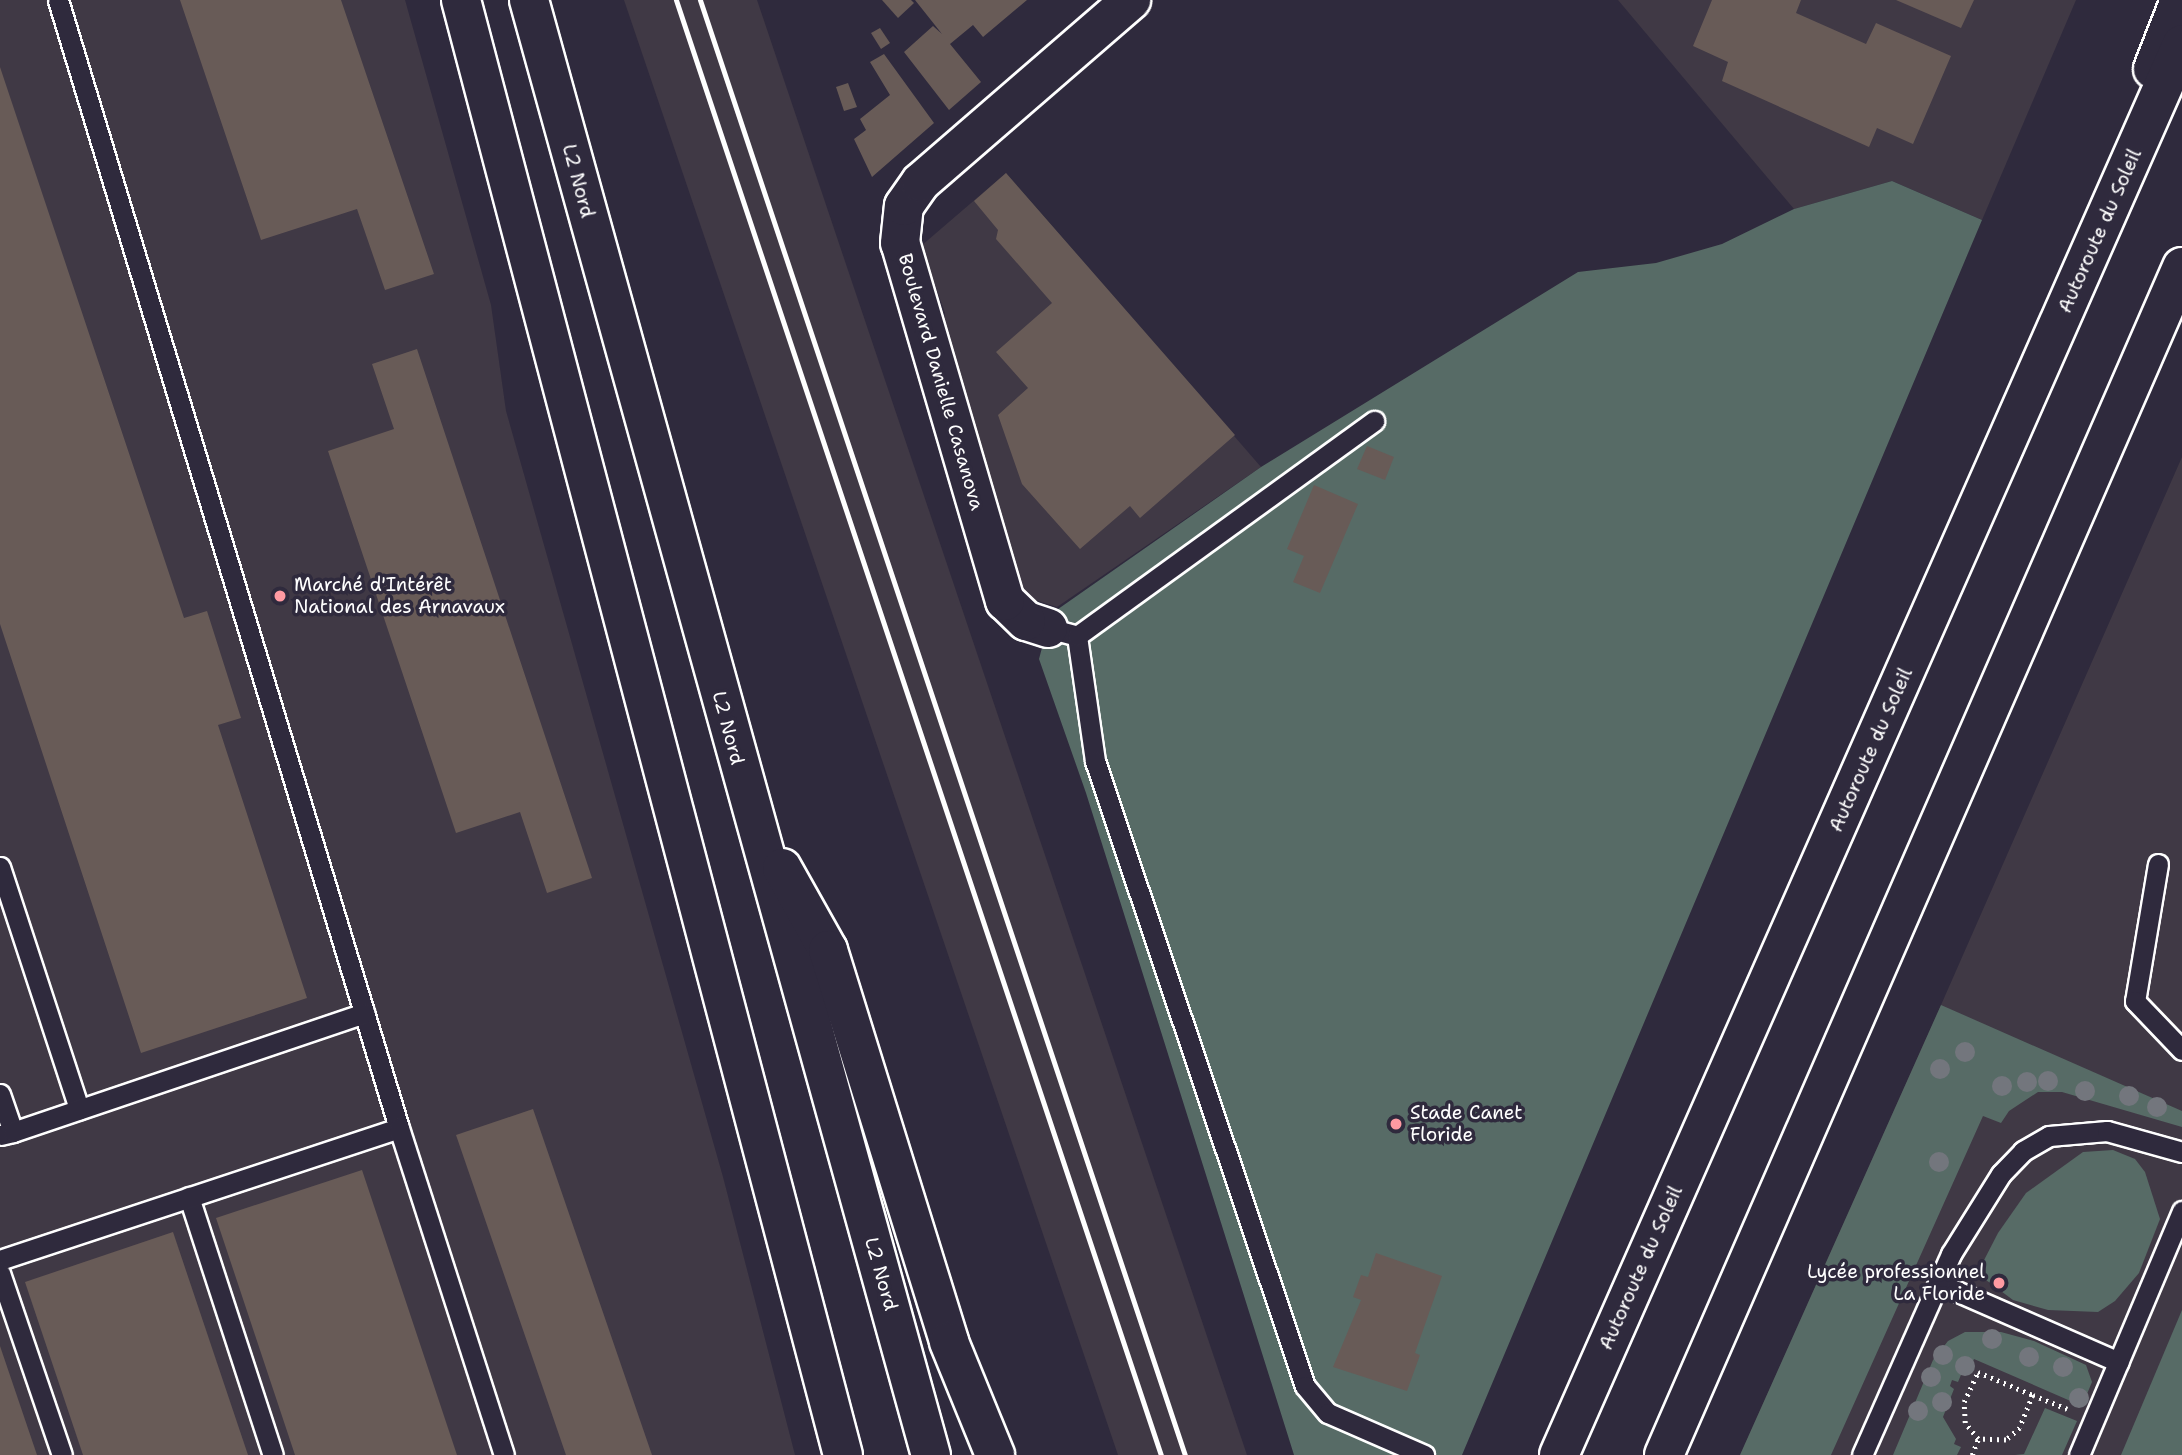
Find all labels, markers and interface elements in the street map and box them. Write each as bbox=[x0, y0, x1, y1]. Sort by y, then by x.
street label: L2 Nord bbox=[557, 142, 599, 220]
street label: Autoroute du Soleil bbox=[2054, 146, 2146, 316]
street label: Boulevard Danielle Casanova bbox=[893, 251, 989, 513]
place label: Marché d'Intérêt National des Arnavaux bbox=[294, 574, 505, 618]
marker: Marché d'Intérêt National des Arnavaux bbox=[272, 588, 288, 604]
street label: Autoroute du Soleil bbox=[1825, 665, 1917, 835]
street label: L2 Nord bbox=[707, 689, 749, 767]
place label: Stade Canet Floride bbox=[1410, 1102, 1523, 1146]
marker: Stade Canet Floride bbox=[1388, 1116, 1404, 1132]
street label: Autoroute du Soleil bbox=[1595, 1183, 1687, 1353]
street label: L2 Nord bbox=[860, 1235, 902, 1313]
place label: Lycée professionnel La Floride bbox=[1807, 1261, 1985, 1305]
marker: Lycée professionnel La Floride bbox=[1991, 1275, 2007, 1291]

